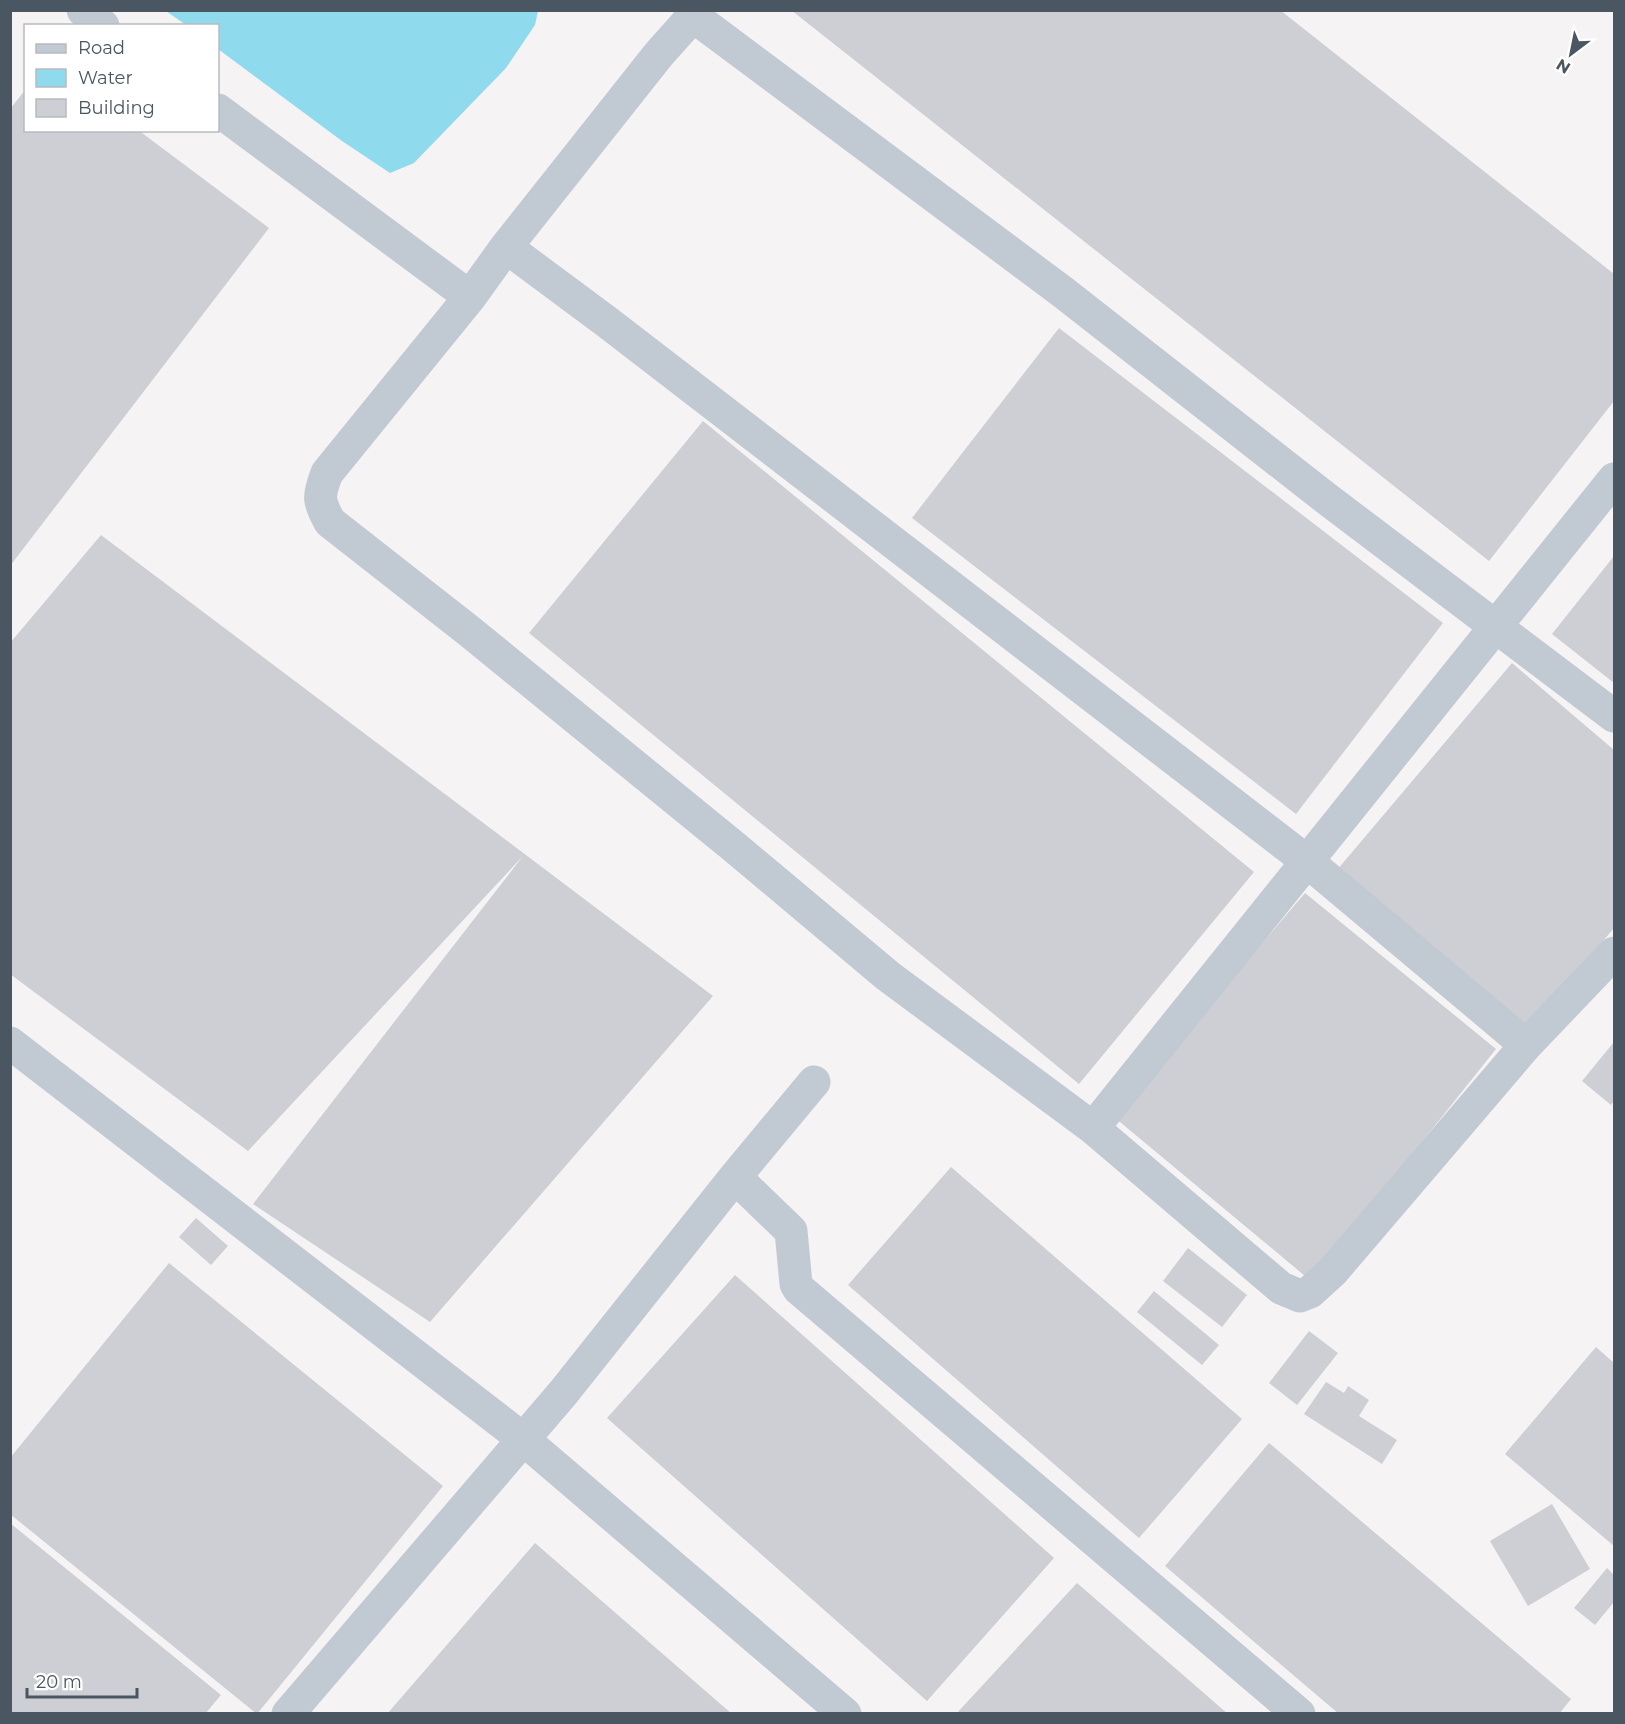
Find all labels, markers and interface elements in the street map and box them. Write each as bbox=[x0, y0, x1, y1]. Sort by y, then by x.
legend bbox=[24, 24, 219, 132]
north arrow bbox=[1541, 24, 1601, 84]
text: Road bbox=[78, 37, 125, 59]
text: N bbox=[1553, 55, 1574, 78]
text: Water bbox=[78, 67, 133, 89]
text: Building bbox=[78, 97, 155, 119]
scale bar bbox=[27, 1661, 136, 1699]
text: 20 m bbox=[36, 1671, 82, 1693]

